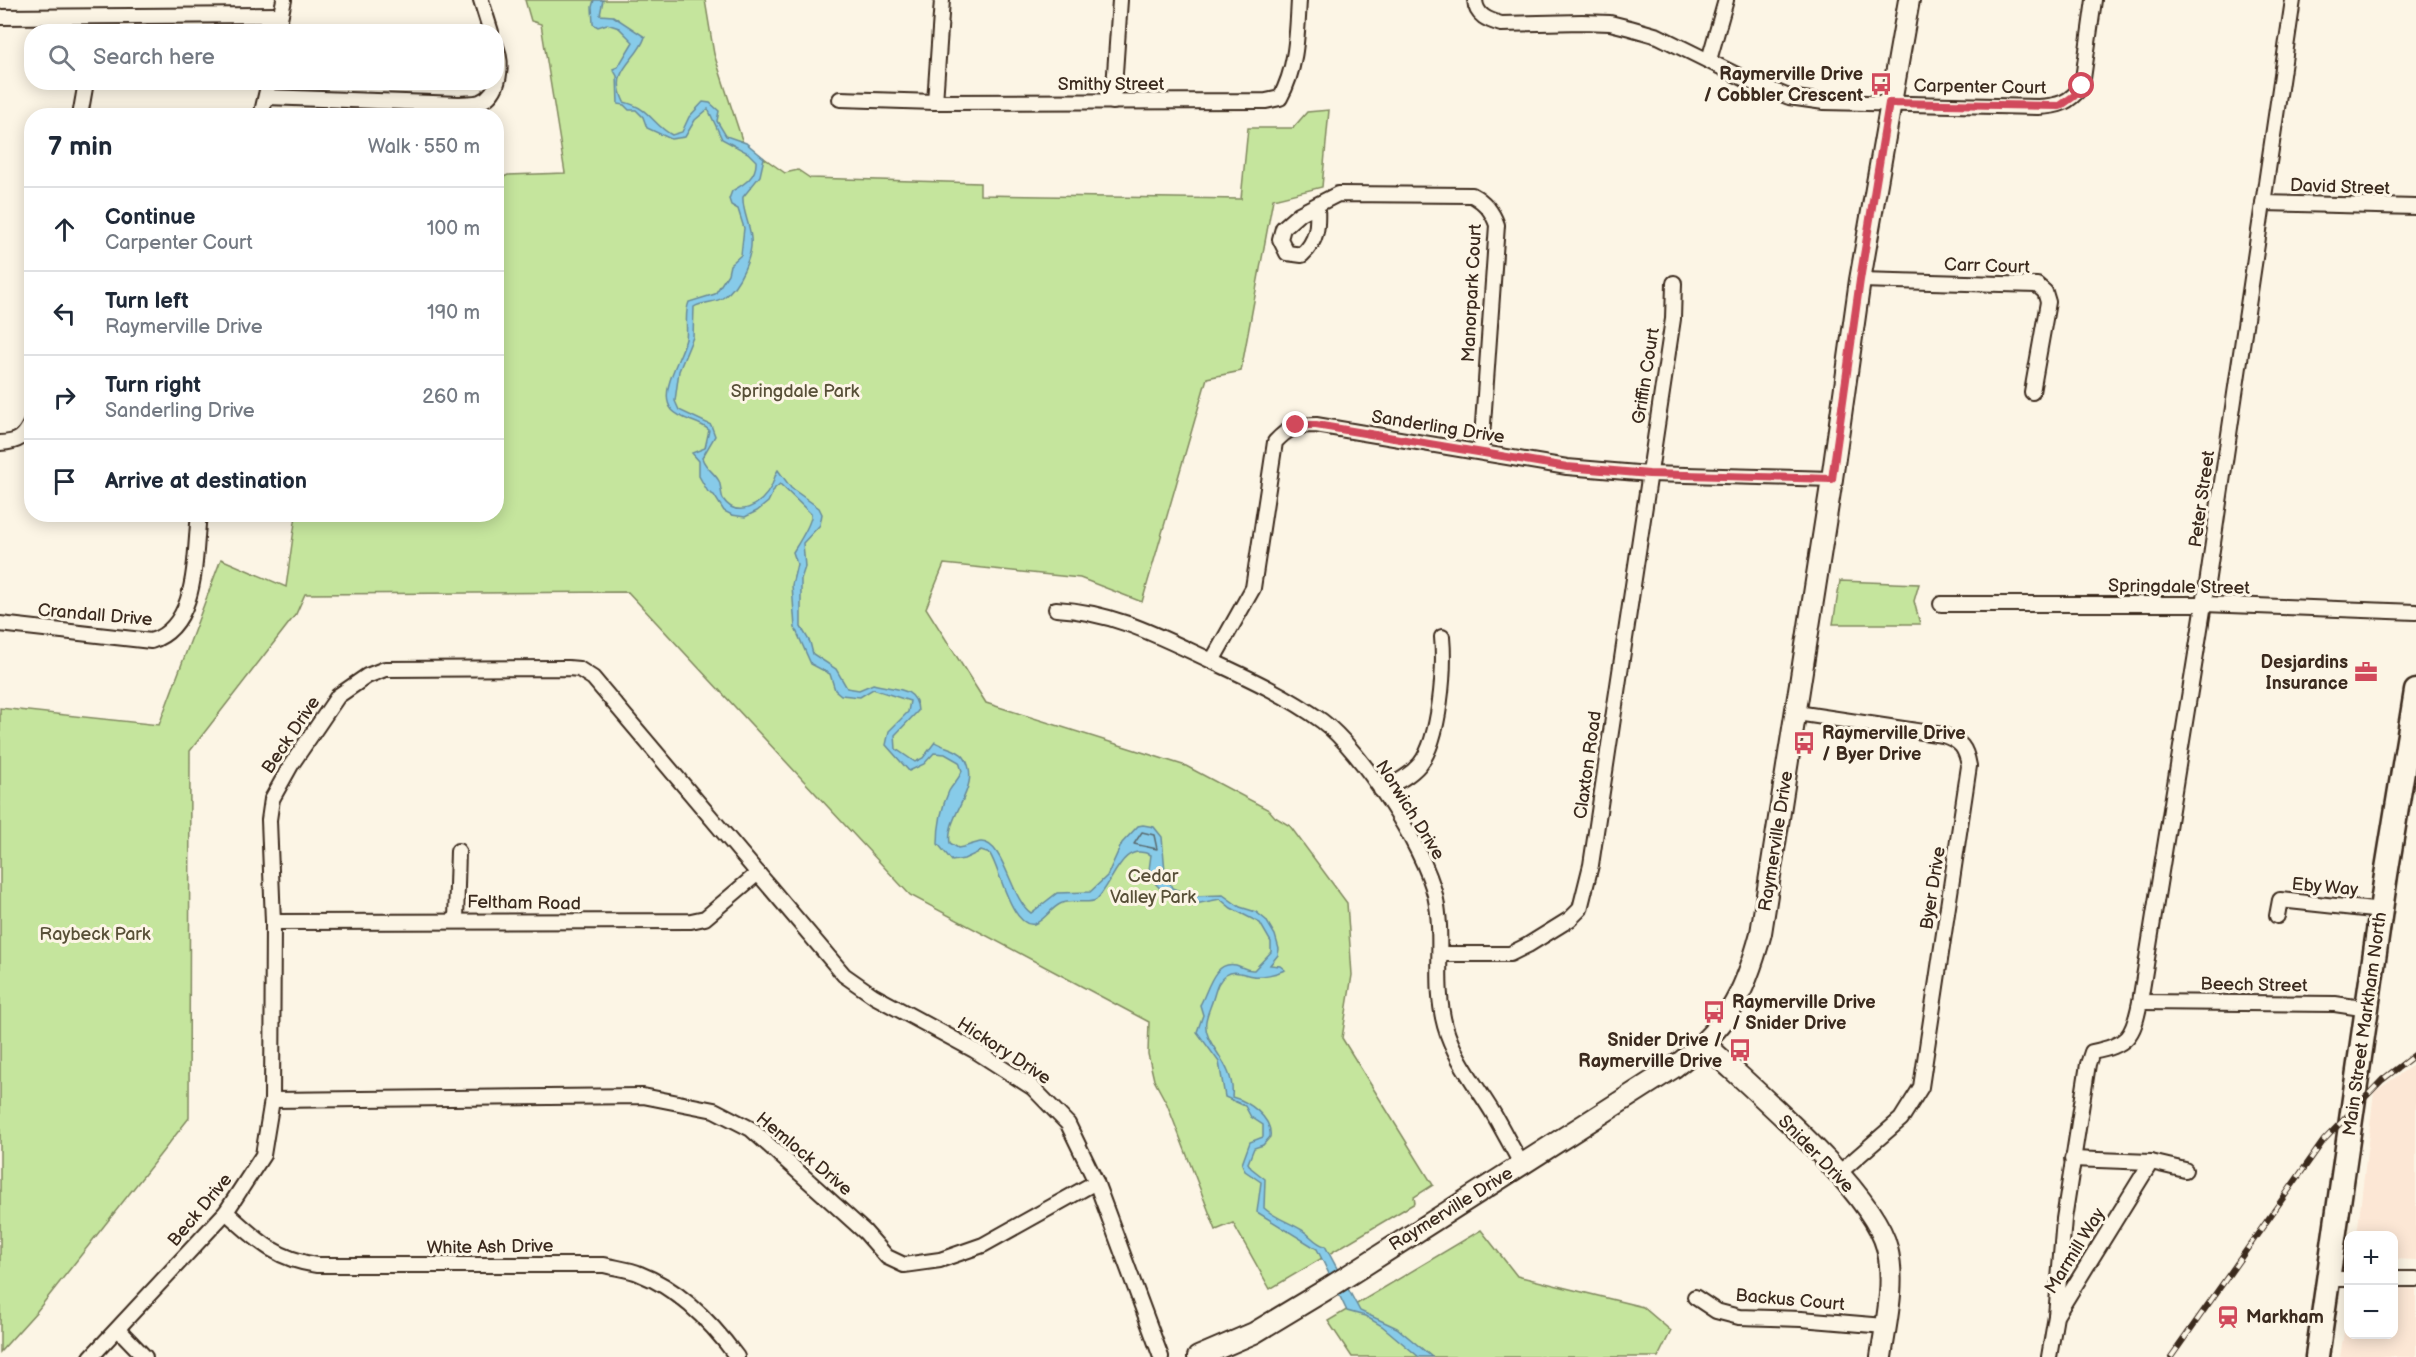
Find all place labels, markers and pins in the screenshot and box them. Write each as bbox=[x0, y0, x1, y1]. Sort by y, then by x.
place label: Raymerville Drive / Cobbler Crescent bbox=[1703, 64, 1863, 106]
bus stop icon: Raymerville Drive / Cobbler Crescent bbox=[1868, 71, 1894, 97]
place label: Desjardins Insurance bbox=[2261, 652, 2348, 694]
office icon: Desjardins Insurance bbox=[2353, 659, 2379, 685]
place label: Raymerville Drive / Byer Drive bbox=[1822, 723, 1966, 765]
bus stop icon: Raymerville Drive / Byer Drive bbox=[1791, 730, 1817, 756]
place label: Raymerville Drive / Snider Drive bbox=[1732, 992, 1876, 1034]
bus stop icon: Raymerville Drive / Snider Drive bbox=[1701, 999, 1727, 1025]
place label: Snider Drive / Raymerville Drive bbox=[1578, 1030, 1722, 1072]
bus stop icon: Snider Drive / Raymerville Drive bbox=[1727, 1037, 1753, 1063]
station icon: Markham bbox=[2215, 1304, 2241, 1330]
place label: Markham bbox=[2246, 1307, 2324, 1328]

